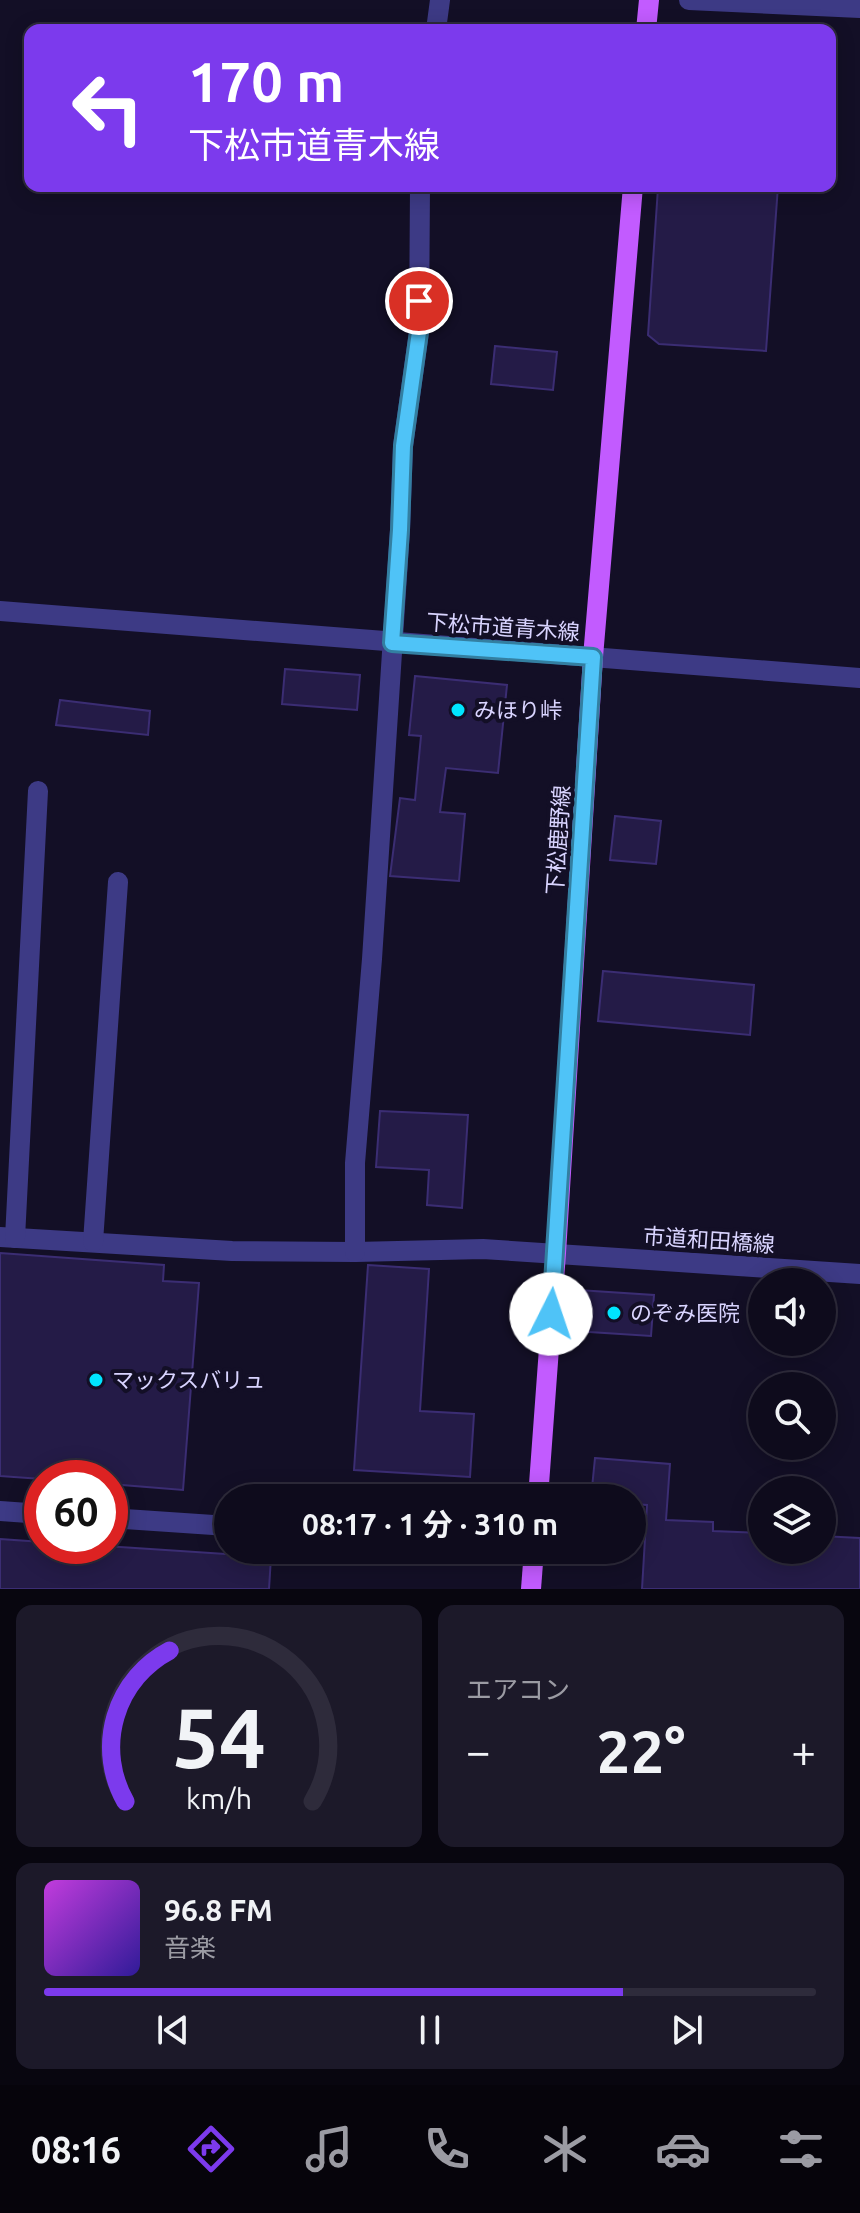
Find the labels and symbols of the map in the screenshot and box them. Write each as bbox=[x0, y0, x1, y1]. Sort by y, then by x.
pin bbox=[385, 267, 453, 335]
street label: 下松市道青木線 bbox=[425, 609, 581, 644]
place label: みほり峠 bbox=[474, 697, 562, 722]
marker: みほり峠 bbox=[449, 701, 467, 719]
street label: 下松鹿野線 bbox=[541, 784, 574, 896]
street label: 市道和田橋線 bbox=[642, 1222, 776, 1257]
position arrow bbox=[509, 1272, 593, 1356]
place label: のぞみ医院 bbox=[630, 1300, 740, 1325]
marker: のぞみ医院 bbox=[605, 1304, 623, 1322]
place label: マックスバリュ bbox=[112, 1367, 265, 1392]
marker: マックスバリュ bbox=[87, 1371, 105, 1389]
speed limit sign: 60 bbox=[24, 1460, 128, 1564]

